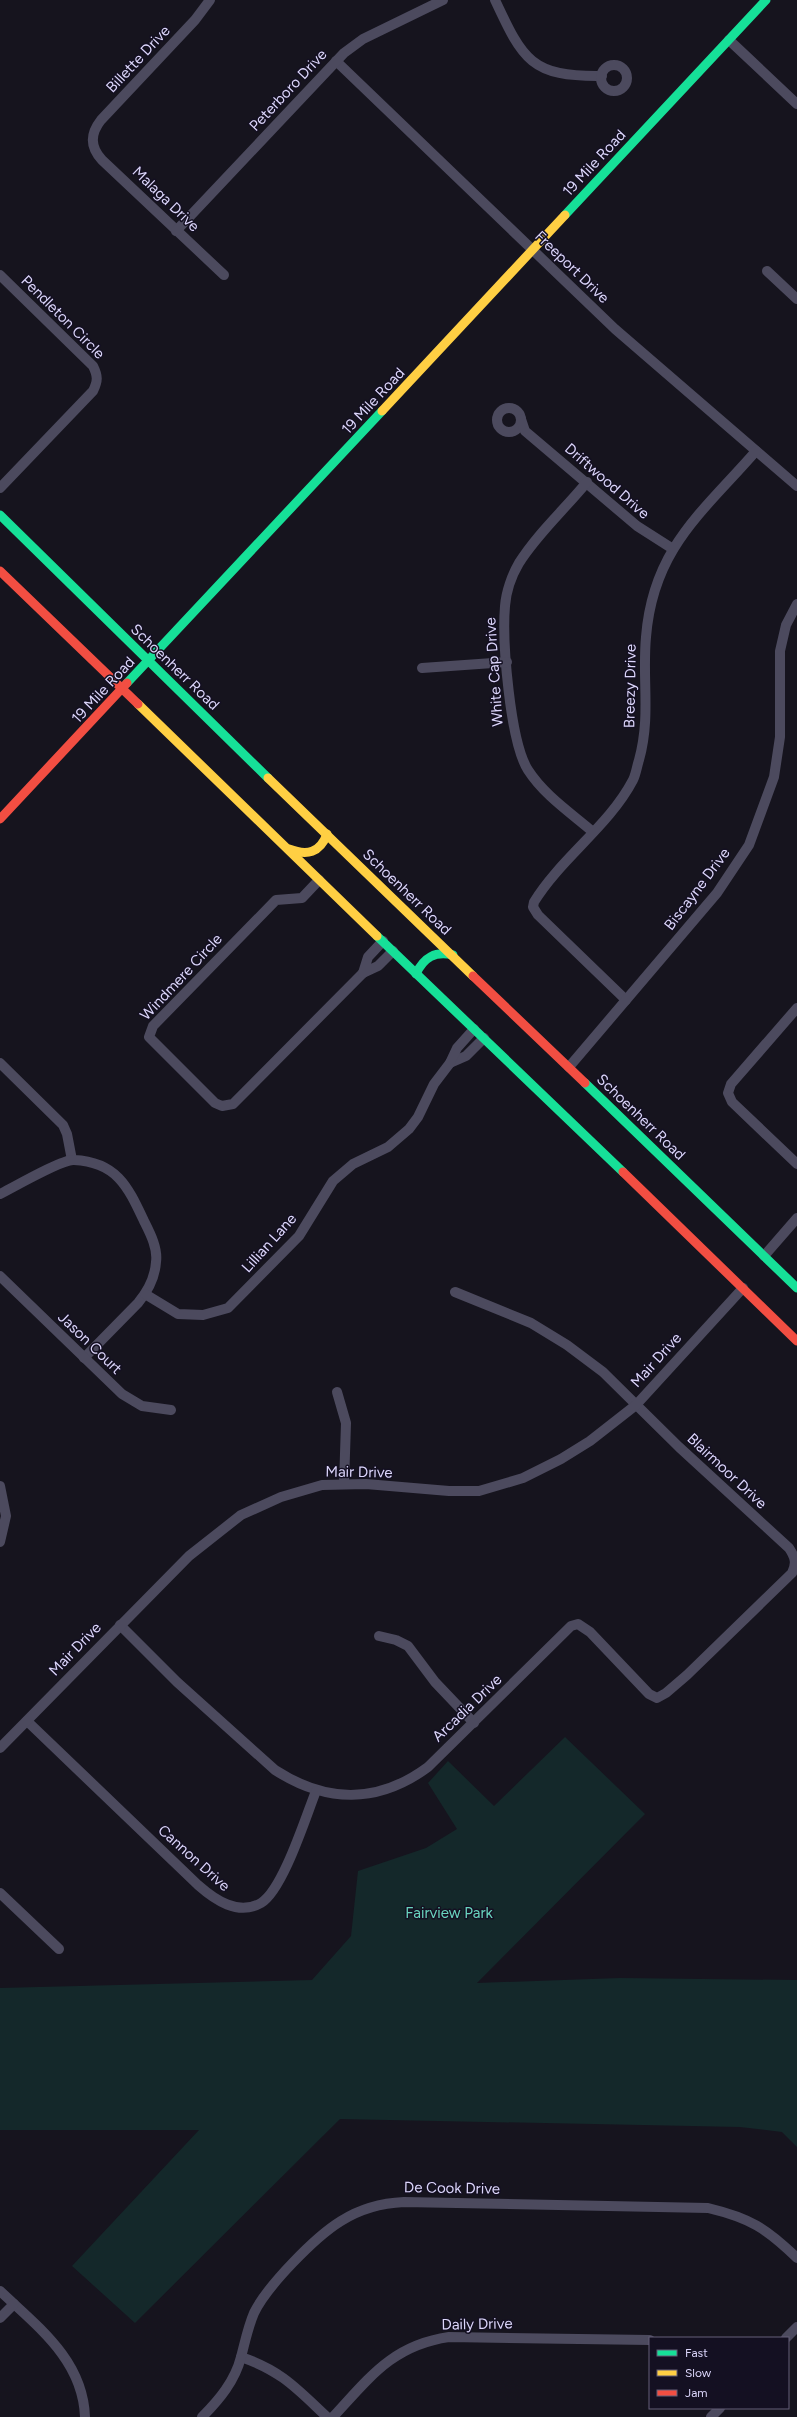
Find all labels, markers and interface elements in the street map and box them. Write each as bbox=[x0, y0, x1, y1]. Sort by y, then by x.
street label: Billette Drive bbox=[102, 22, 174, 96]
street label: Peterboro Drive bbox=[246, 45, 330, 135]
street label: 19 Mile Road bbox=[559, 126, 629, 200]
street label: Malaga Drive bbox=[129, 163, 203, 235]
street label: Freeport Drive bbox=[531, 227, 613, 307]
street label: Pendleton Circle bbox=[17, 271, 109, 363]
street label: 19 Mile Road bbox=[338, 364, 408, 438]
street label: Driftwood Drive bbox=[561, 439, 653, 523]
street label: White Cap Drive bbox=[481, 617, 507, 727]
street label: Schoenherr Road bbox=[127, 620, 223, 714]
street label: Breezy Drive bbox=[620, 644, 640, 728]
street label: 19 Mile Road bbox=[68, 653, 138, 727]
street label: Biscayne Drive bbox=[660, 844, 734, 934]
street label: Schoenherr Road bbox=[359, 845, 455, 939]
street label: Windmere Circle bbox=[136, 930, 226, 1024]
street label: Schoenherr Road bbox=[593, 1070, 689, 1164]
street label: Lillian Lane bbox=[238, 1210, 300, 1276]
street label: Jason Court bbox=[54, 1308, 126, 1378]
street label: Mair Drive bbox=[627, 1329, 685, 1391]
street label: Blairmoor Drive bbox=[683, 1430, 771, 1512]
street label: Mair Drive bbox=[325, 1462, 393, 1482]
street label: Mair Drive bbox=[45, 1619, 105, 1679]
street label: Arcadia Drive bbox=[429, 1671, 505, 1745]
street label: Cannon Drive bbox=[154, 1821, 234, 1895]
park label: Fairview Park bbox=[405, 1904, 493, 1922]
street label: De Cook Drive bbox=[404, 2178, 500, 2198]
street label: Daily Drive bbox=[441, 2314, 513, 2334]
legend bbox=[649, 2337, 789, 2409]
text: Fast bbox=[685, 2346, 708, 2360]
text: Slow bbox=[685, 2366, 712, 2380]
text: Jam bbox=[685, 2386, 708, 2400]

